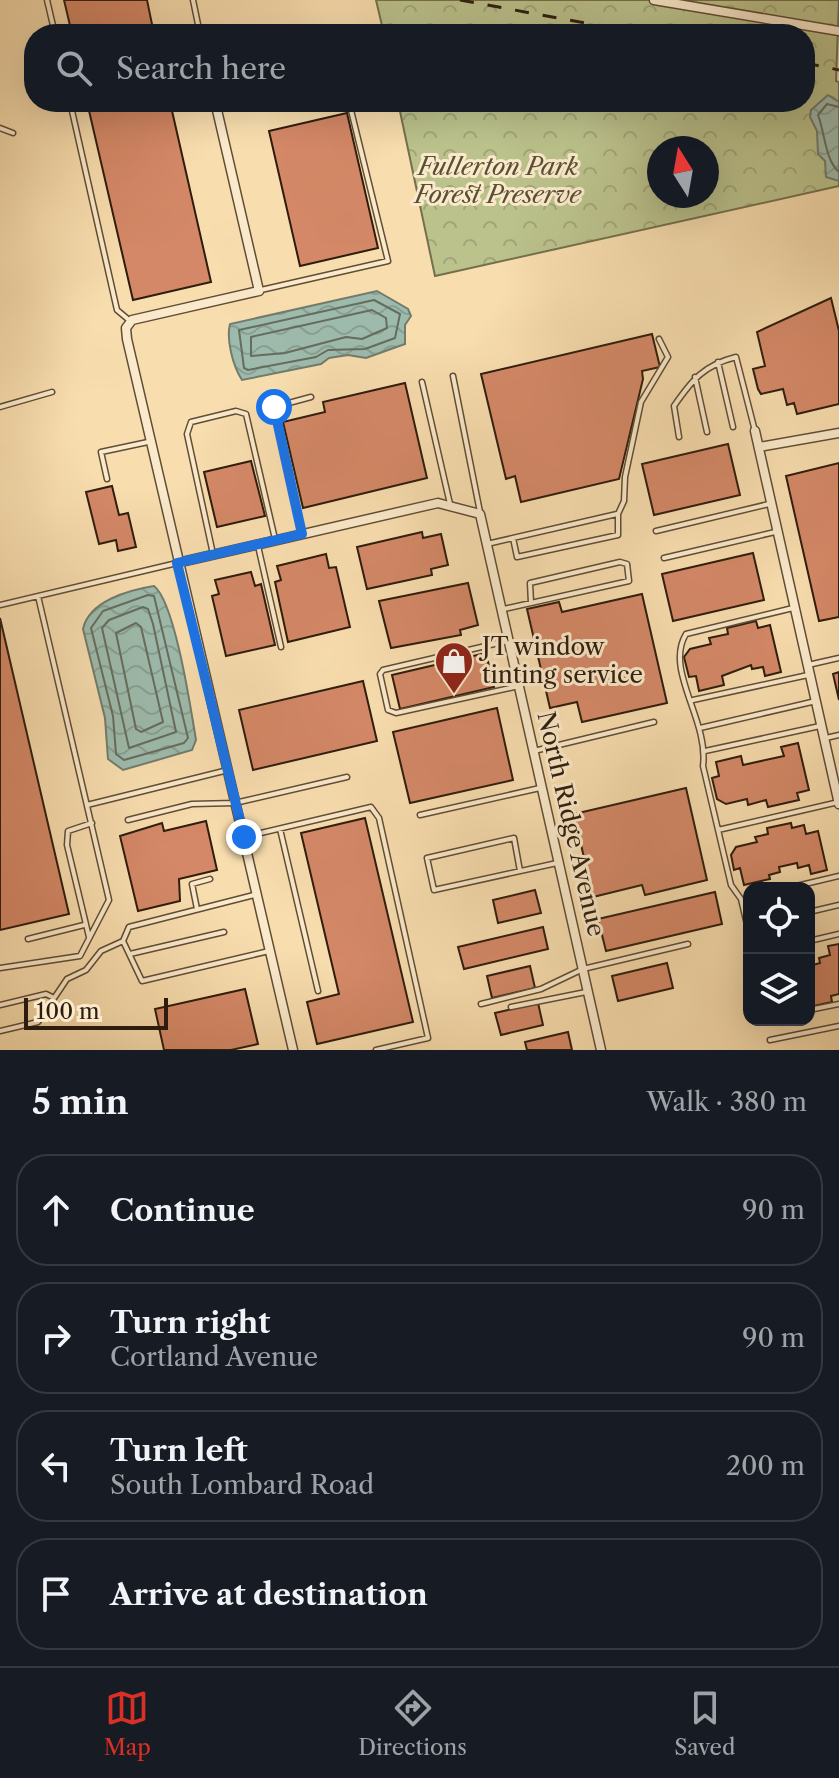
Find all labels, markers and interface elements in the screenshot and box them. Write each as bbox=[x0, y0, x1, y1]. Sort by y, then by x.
search box bbox=[24, 24, 815, 112]
icon: search bbox=[52, 46, 96, 90]
text: Search here bbox=[116, 50, 286, 87]
north arrow bbox=[647, 136, 719, 208]
park label: Fullerton Park Forest Preserve bbox=[413, 152, 583, 209]
route start bbox=[256, 389, 292, 425]
place label: JT window tinting service bbox=[478, 632, 643, 689]
shop icon: JT window tinting service bbox=[433, 640, 475, 695]
street label: North Ridge Avenue bbox=[531, 709, 612, 939]
route end bbox=[226, 819, 262, 855]
map controls bbox=[743, 882, 815, 1026]
button: locate bbox=[743, 882, 815, 954]
button: layers bbox=[743, 954, 815, 1026]
scale bar bbox=[24, 994, 168, 1030]
text: 100 m bbox=[36, 998, 99, 1025]
text: 5 min bbox=[32, 1081, 129, 1123]
text: Walk · 380 m bbox=[646, 1086, 807, 1118]
icon: ahead bbox=[34, 1188, 78, 1232]
text: Continue bbox=[110, 1192, 255, 1229]
text: 90 m bbox=[742, 1194, 805, 1226]
text: Turn right bbox=[110, 1304, 270, 1341]
icon: right bbox=[34, 1316, 78, 1360]
text: 90 m bbox=[742, 1322, 805, 1354]
text: Cortland Avenue bbox=[110, 1341, 318, 1373]
text: Turn left bbox=[110, 1432, 247, 1469]
icon: left bbox=[34, 1444, 78, 1488]
text: 200 m bbox=[726, 1450, 805, 1482]
text: South Lombard Road bbox=[110, 1469, 374, 1501]
icon: arrive bbox=[34, 1572, 78, 1616]
text: Arrive at destination bbox=[110, 1576, 428, 1613]
tab: Map bbox=[104, 1686, 151, 1761]
tab: Directions bbox=[358, 1686, 467, 1761]
tab: Saved bbox=[674, 1686, 735, 1761]

